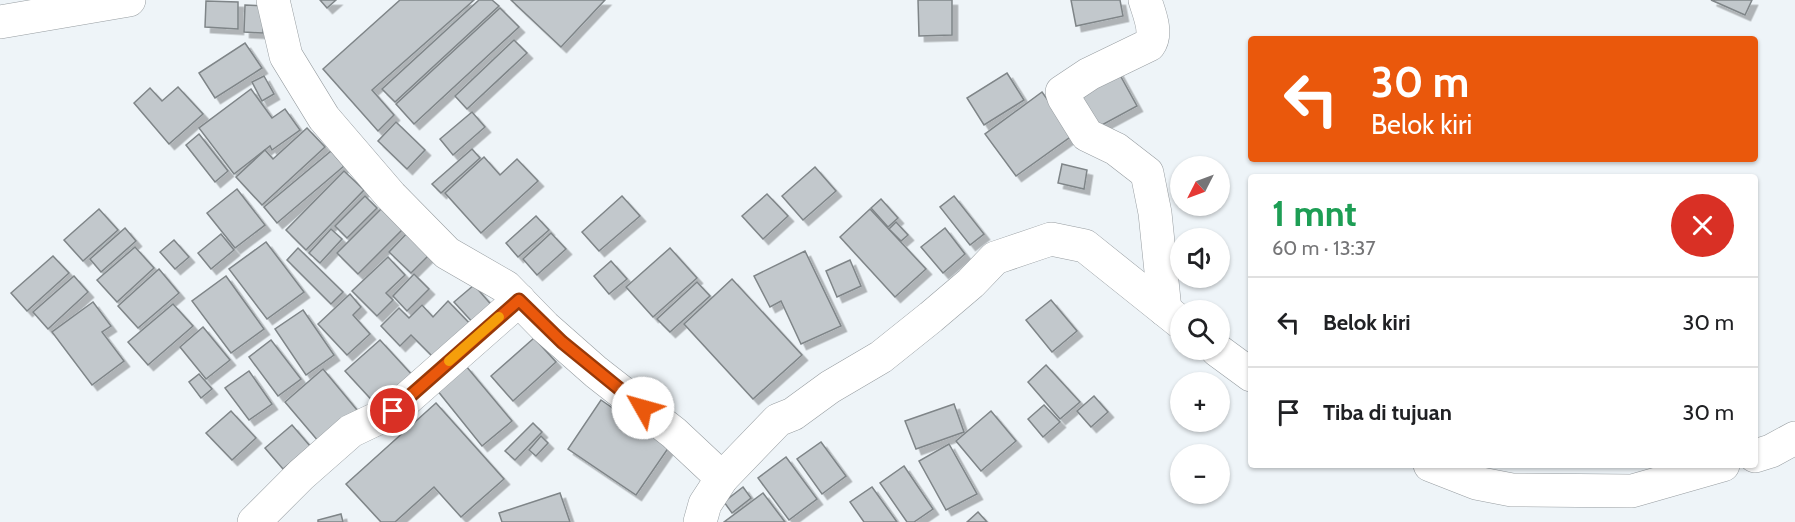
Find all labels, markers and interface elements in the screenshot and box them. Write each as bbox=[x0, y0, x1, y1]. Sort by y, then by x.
text: 30 m bbox=[1371, 56, 1469, 108]
icon: left bbox=[1272, 60, 1350, 138]
text: Belok kiri bbox=[1371, 108, 1472, 141]
north arrow bbox=[1170, 156, 1230, 216]
map controls bbox=[1170, 156, 1230, 504]
text: 1 mnt bbox=[1272, 191, 1357, 235]
button: close bbox=[1671, 194, 1734, 257]
button: sound bbox=[1170, 228, 1230, 288]
text: 60 m · 13:37 bbox=[1272, 236, 1376, 260]
button: search bbox=[1170, 300, 1230, 360]
icon: left bbox=[1272, 306, 1305, 339]
text: Belok kiri bbox=[1323, 309, 1410, 336]
text: 30 m bbox=[1682, 309, 1734, 336]
button: + bbox=[1170, 372, 1230, 432]
position arrow bbox=[611, 376, 675, 440]
pin bbox=[367, 385, 418, 436]
icon: arrive bbox=[376, 394, 409, 427]
icon: arrive bbox=[1272, 396, 1305, 429]
text: Tiba di tujuan bbox=[1323, 399, 1452, 426]
text: 30 m bbox=[1682, 399, 1734, 426]
button: − bbox=[1170, 444, 1230, 504]

